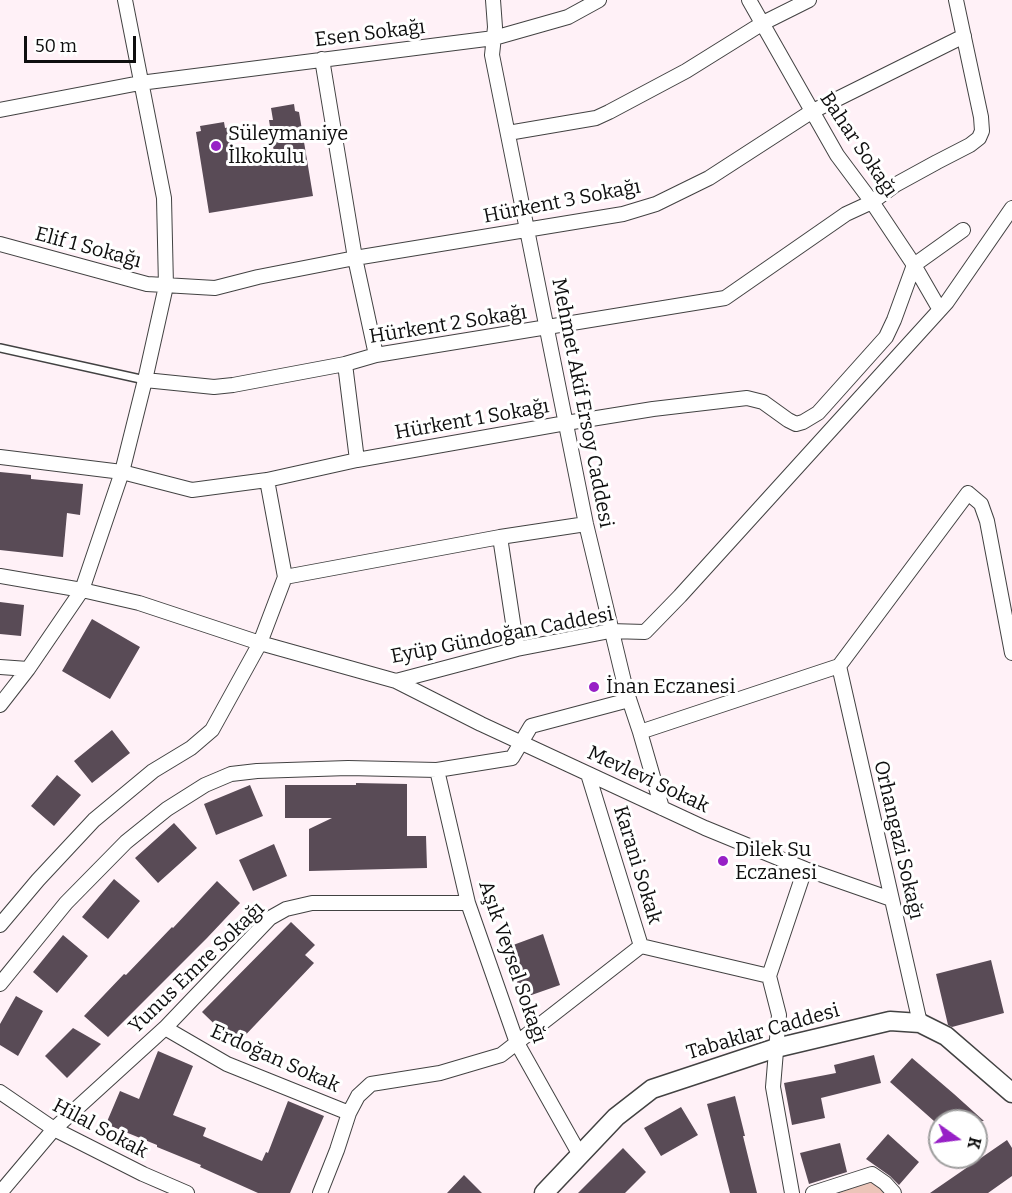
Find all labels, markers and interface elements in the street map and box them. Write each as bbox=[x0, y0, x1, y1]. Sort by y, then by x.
street label: Esen Sokağı bbox=[313, 15, 427, 53]
scale bar bbox=[27, 24, 140, 62]
text: 50 m bbox=[35, 35, 77, 57]
street label: Bahar Sokağı bbox=[814, 88, 902, 202]
place label: Süleymaniye İlkokulu bbox=[228, 122, 348, 169]
marker: Süleymaniye İlkokulu bbox=[209, 139, 223, 153]
street label: Hürkent 3 Sokağı bbox=[481, 175, 643, 229]
street label: Elif 1 Sokağı bbox=[32, 222, 144, 274]
street label: Mehmet Akif Ersoy Caddesi bbox=[546, 276, 618, 530]
street label: Hürkent 2 Sokağı bbox=[368, 301, 528, 349]
street label: Hürkent 1 Sokağı bbox=[393, 395, 551, 445]
street label: Eyüp Gündoğan Caddesi bbox=[389, 603, 615, 669]
place label: İnan Eczanesi bbox=[606, 675, 735, 699]
marker: İnan Eczanesi bbox=[587, 680, 601, 694]
street label: Mevlevi Sokak bbox=[583, 741, 713, 819]
street label: Orhangazi Sokağı bbox=[868, 758, 928, 922]
street label: Karani Sokak bbox=[608, 803, 666, 927]
place label: Dilek Su Eczanesi bbox=[735, 838, 817, 885]
marker: Dilek Su Eczanesi bbox=[716, 854, 730, 868]
street label: Aşık Veysel Sokağı bbox=[473, 878, 551, 1046]
street label: Yunus Emre Sokağı bbox=[124, 897, 270, 1039]
street label: Tabaklar Caddesi bbox=[684, 999, 842, 1065]
street label: Erdoğan Sokak bbox=[207, 1020, 343, 1098]
street label: Hilal Sokak bbox=[48, 1094, 152, 1164]
north arrow bbox=[928, 1109, 988, 1169]
text: K bbox=[963, 1135, 985, 1151]

